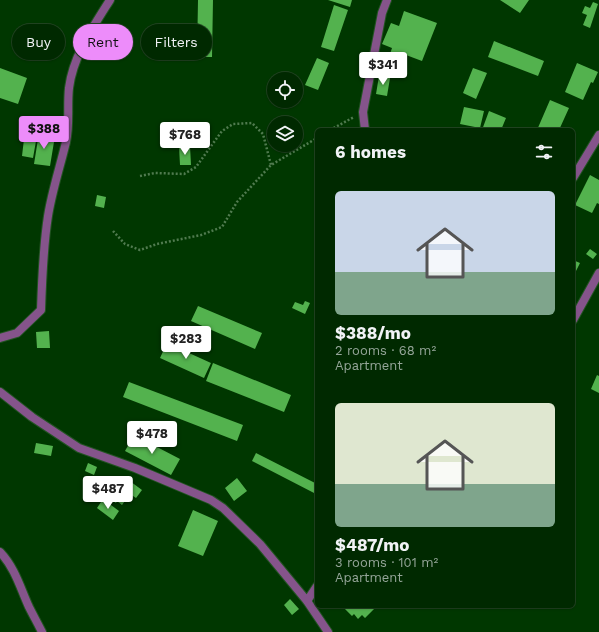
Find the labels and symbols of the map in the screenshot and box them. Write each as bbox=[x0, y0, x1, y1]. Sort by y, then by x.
pin: $341 bbox=[359, 52, 407, 86]
pin: $388 bbox=[20, 116, 68, 150]
pin: $768 bbox=[161, 122, 209, 156]
pin: $283 bbox=[162, 326, 210, 360]
pin: $478 bbox=[128, 421, 176, 455]
pin: $487 bbox=[84, 476, 132, 510]

